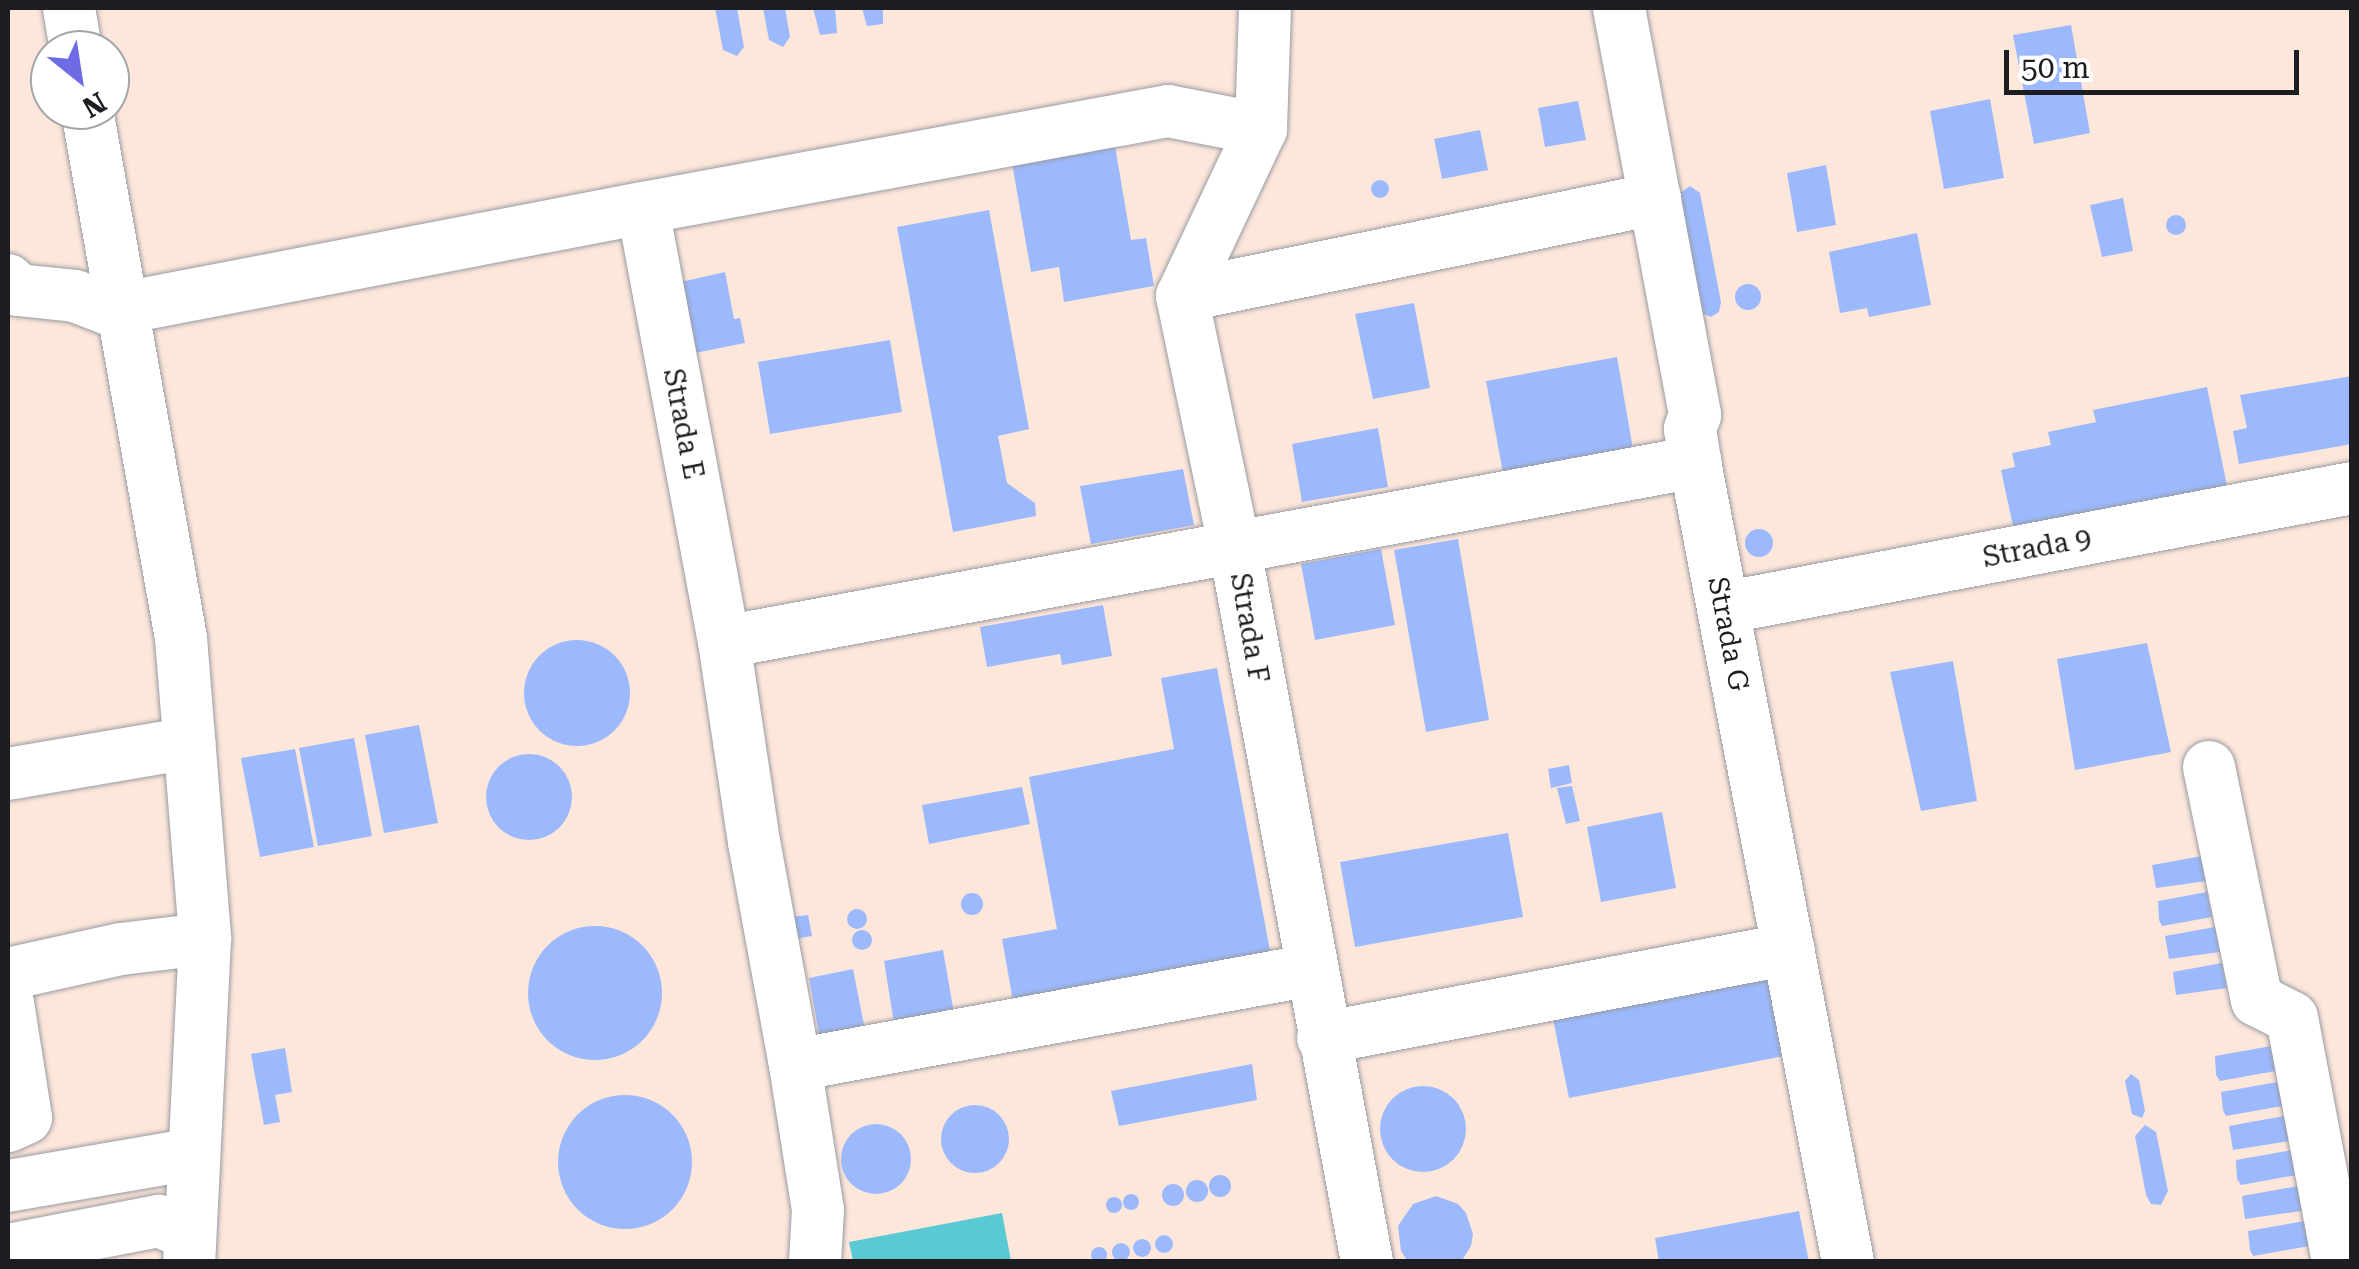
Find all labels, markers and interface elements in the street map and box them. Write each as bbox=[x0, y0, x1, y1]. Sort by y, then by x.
north arrow bbox=[30, 30, 130, 130]
scale bar bbox=[2009, 30, 2304, 92]
text: 50 m bbox=[2021, 50, 2090, 85]
text: N bbox=[77, 85, 112, 124]
street label: Strada E bbox=[656, 366, 710, 482]
street label: Strada 9 bbox=[1980, 521, 2094, 575]
street label: Strada F bbox=[1223, 570, 1275, 686]
street label: Strada G bbox=[1700, 574, 1756, 694]

